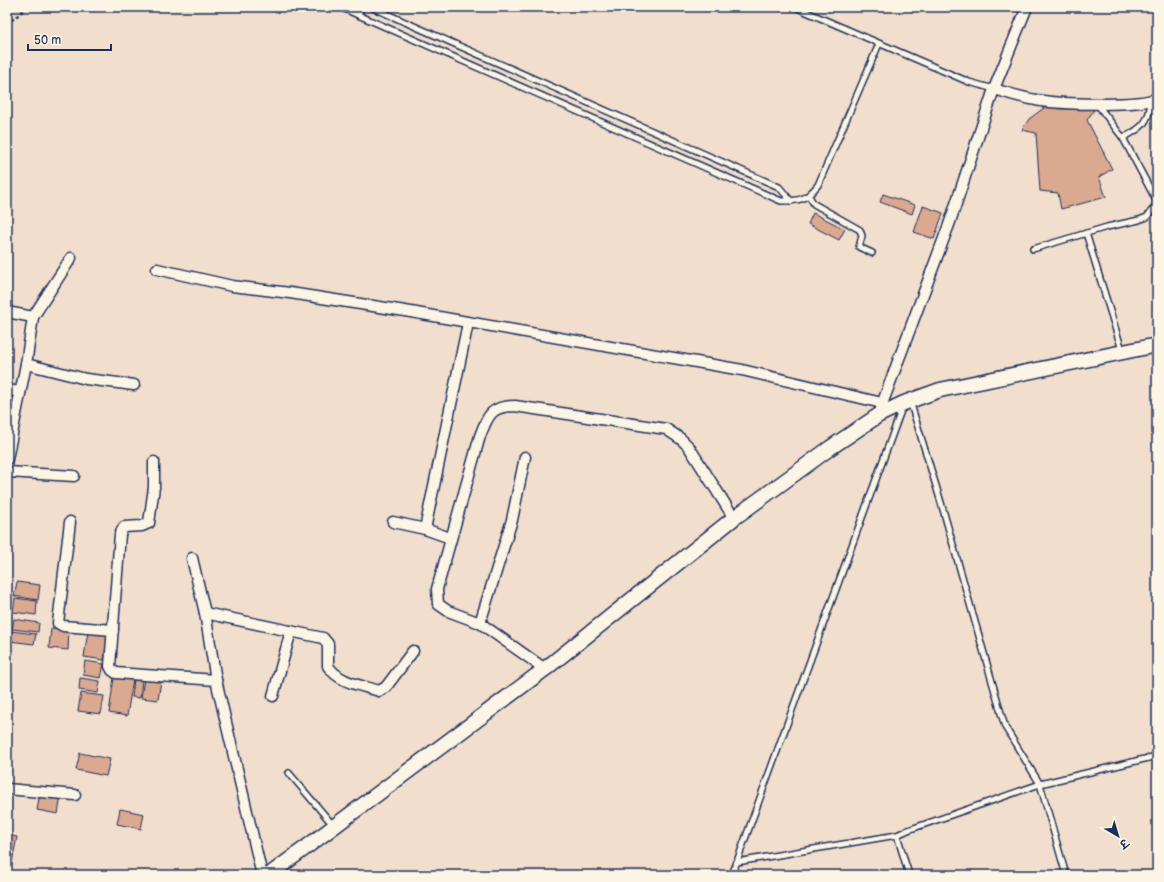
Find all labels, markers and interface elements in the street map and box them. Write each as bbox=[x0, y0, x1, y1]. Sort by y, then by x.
scale bar bbox=[28, 26, 111, 52]
text: 50 m bbox=[34, 33, 61, 48]
north arrow bbox=[1098, 816, 1138, 856]
text: उ bbox=[1116, 835, 1132, 852]

